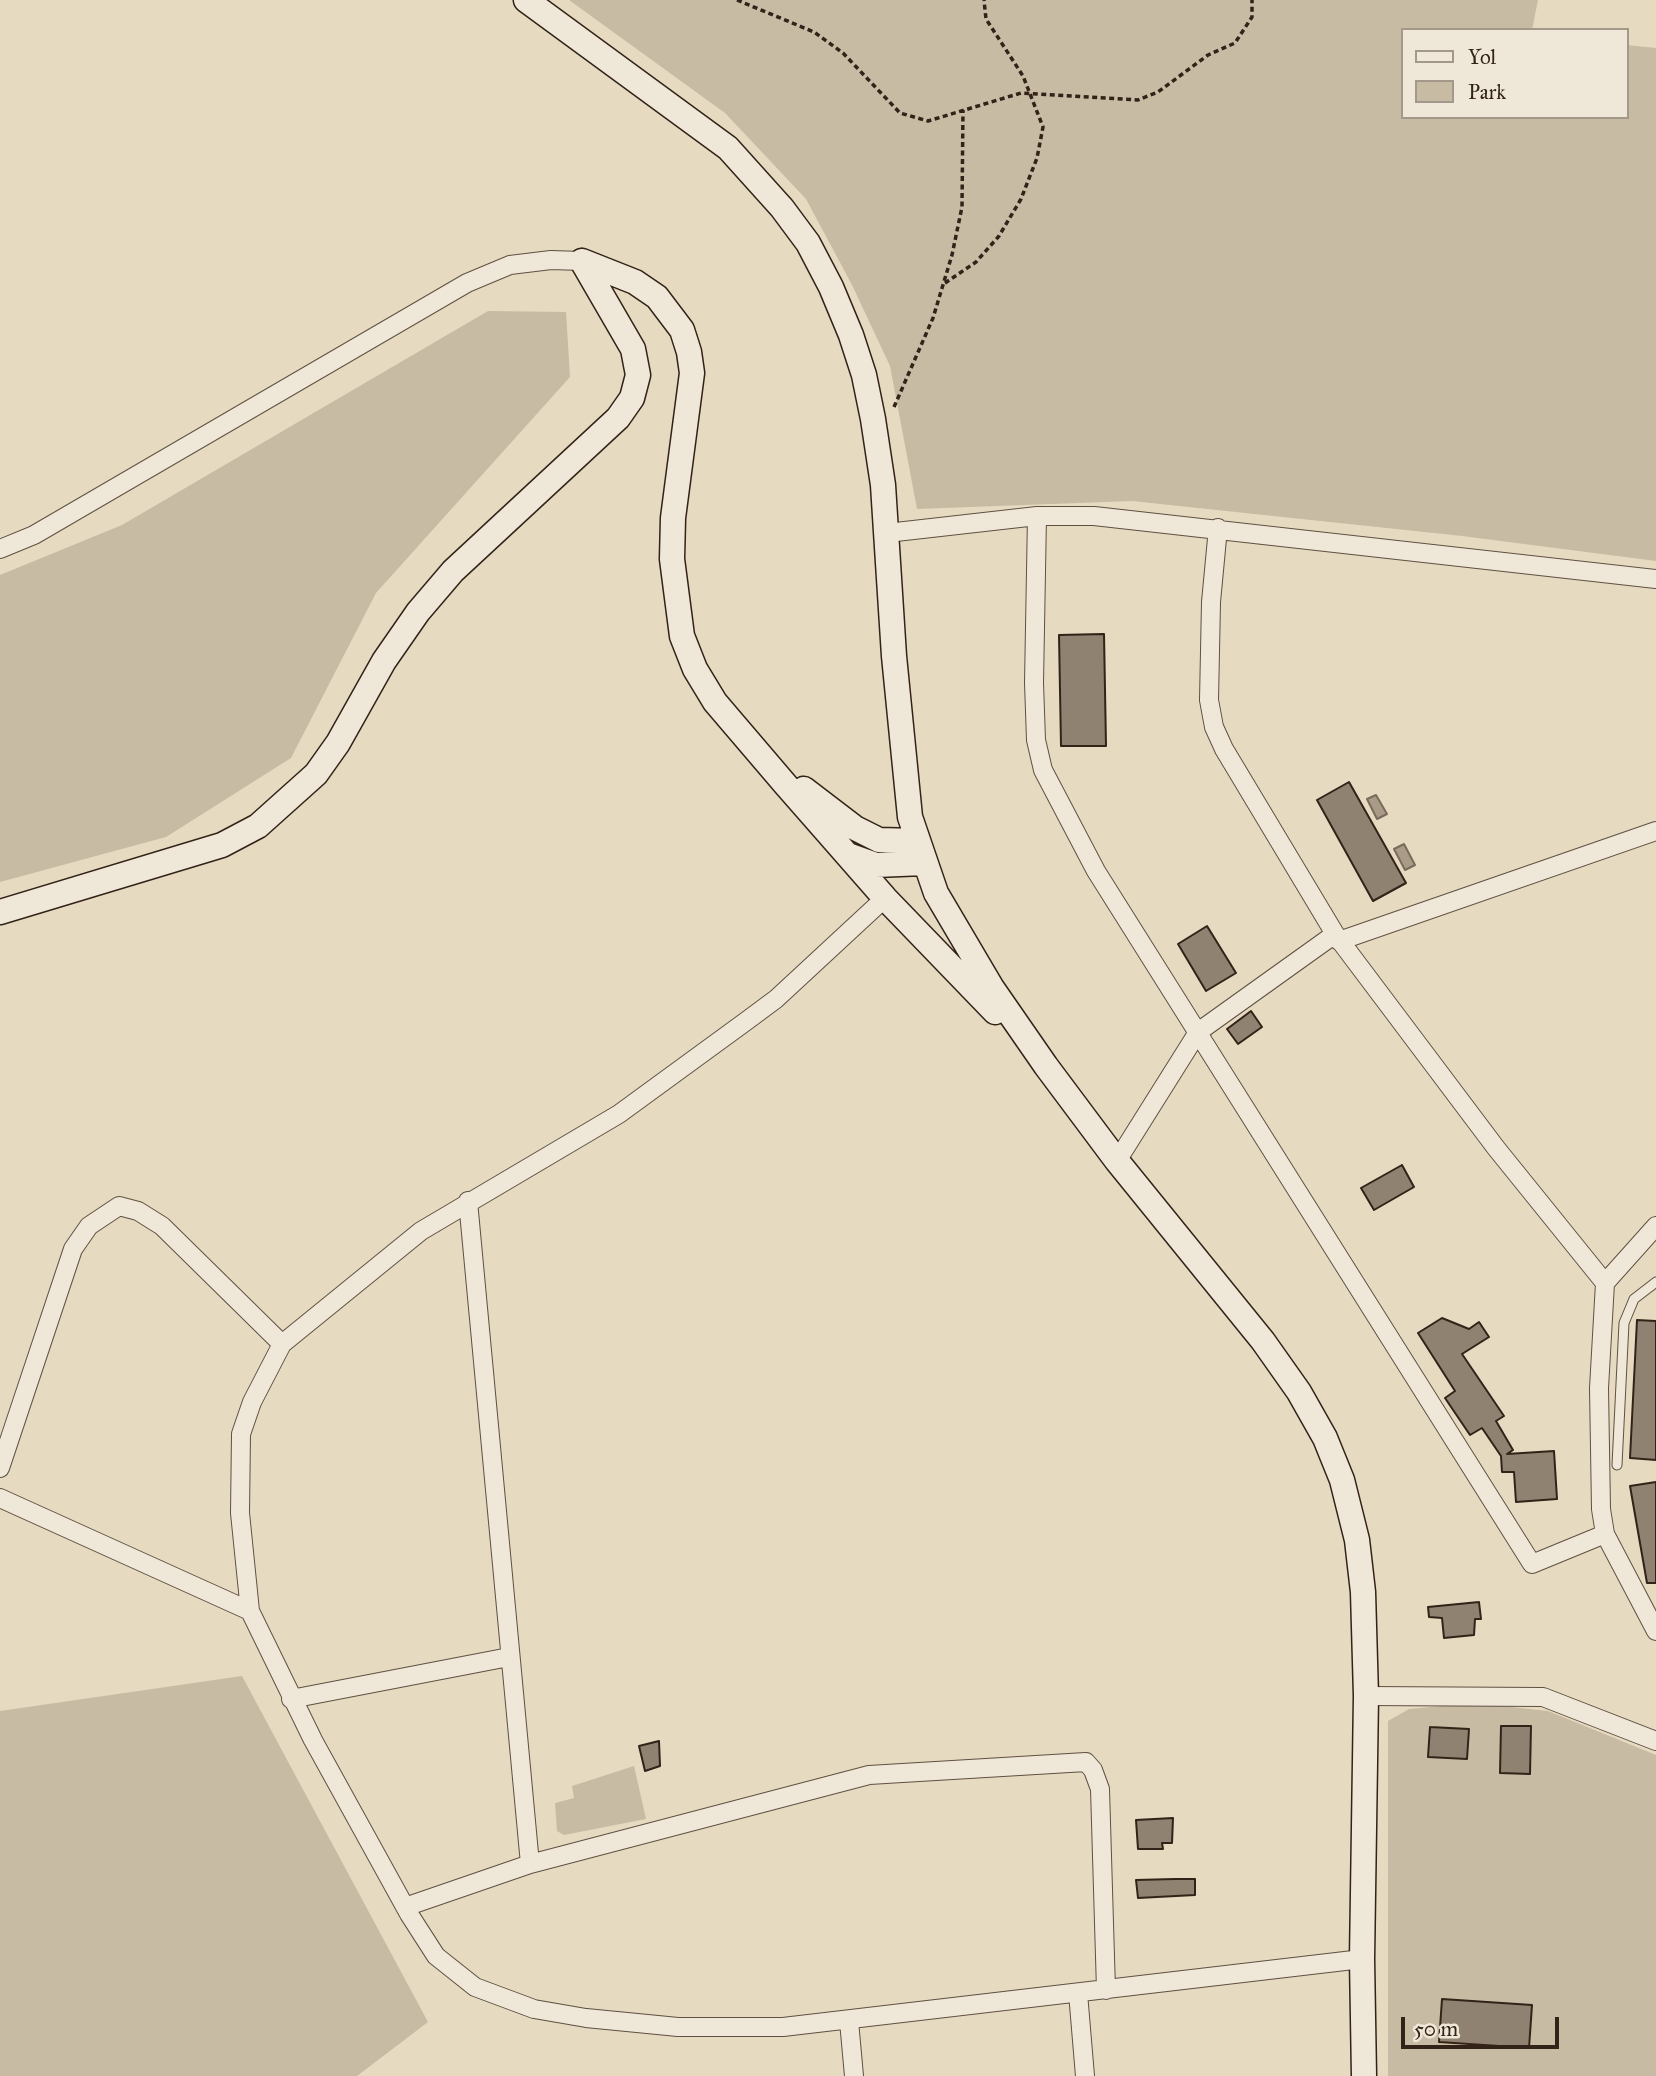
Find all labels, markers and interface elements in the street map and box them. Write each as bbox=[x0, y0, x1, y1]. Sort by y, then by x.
legend bbox=[1400, 28, 1628, 119]
text: Yol bbox=[1468, 44, 1496, 70]
text: Park bbox=[1468, 79, 1506, 105]
scale bar bbox=[1404, 2002, 1562, 2046]
text: 50 m bbox=[1414, 2016, 1458, 2042]

